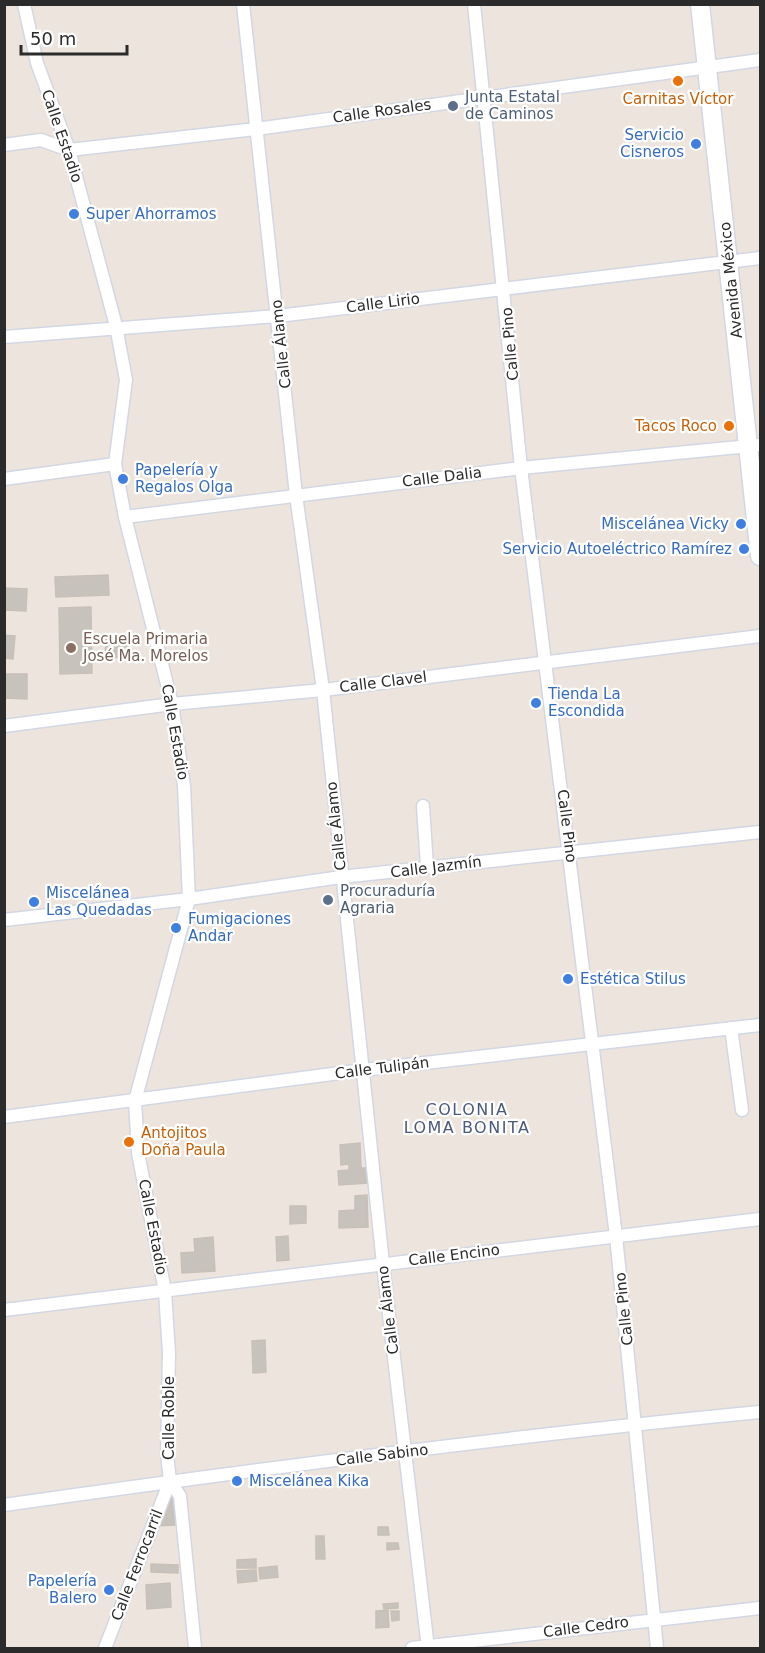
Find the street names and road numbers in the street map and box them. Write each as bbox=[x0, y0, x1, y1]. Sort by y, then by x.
street label: Calle Estadio bbox=[38, 87, 86, 185]
street label: Calle Rosales bbox=[332, 95, 433, 127]
street label: Avenida México bbox=[716, 221, 746, 339]
street label: Calle Lirio bbox=[345, 290, 421, 316]
street label: Calle Álamo bbox=[266, 299, 295, 390]
street label: Calle Pino bbox=[498, 307, 522, 381]
street label: Calle Dalia bbox=[401, 463, 483, 491]
street label: Calle Clavel bbox=[338, 668, 428, 696]
street label: Calle Estadio bbox=[158, 683, 192, 781]
street label: Calle Álamo bbox=[321, 781, 350, 872]
street label: Calle Pino bbox=[554, 788, 580, 864]
street label: Calle Jazmín bbox=[389, 852, 483, 882]
street label: Calle Tulipán bbox=[334, 1053, 430, 1083]
street label: Calle Estadio bbox=[135, 1178, 171, 1276]
street label: Calle Encino bbox=[407, 1240, 501, 1270]
street label: Calle Álamo bbox=[373, 1265, 402, 1356]
street label: Calle Pino bbox=[611, 1271, 637, 1347]
street label: Calle Roble bbox=[160, 1376, 178, 1460]
street label: Calle Sabino bbox=[335, 1440, 429, 1470]
street label: Calle Ferrocarril bbox=[107, 1507, 167, 1623]
street label: Calle Cedro bbox=[542, 1613, 630, 1641]

